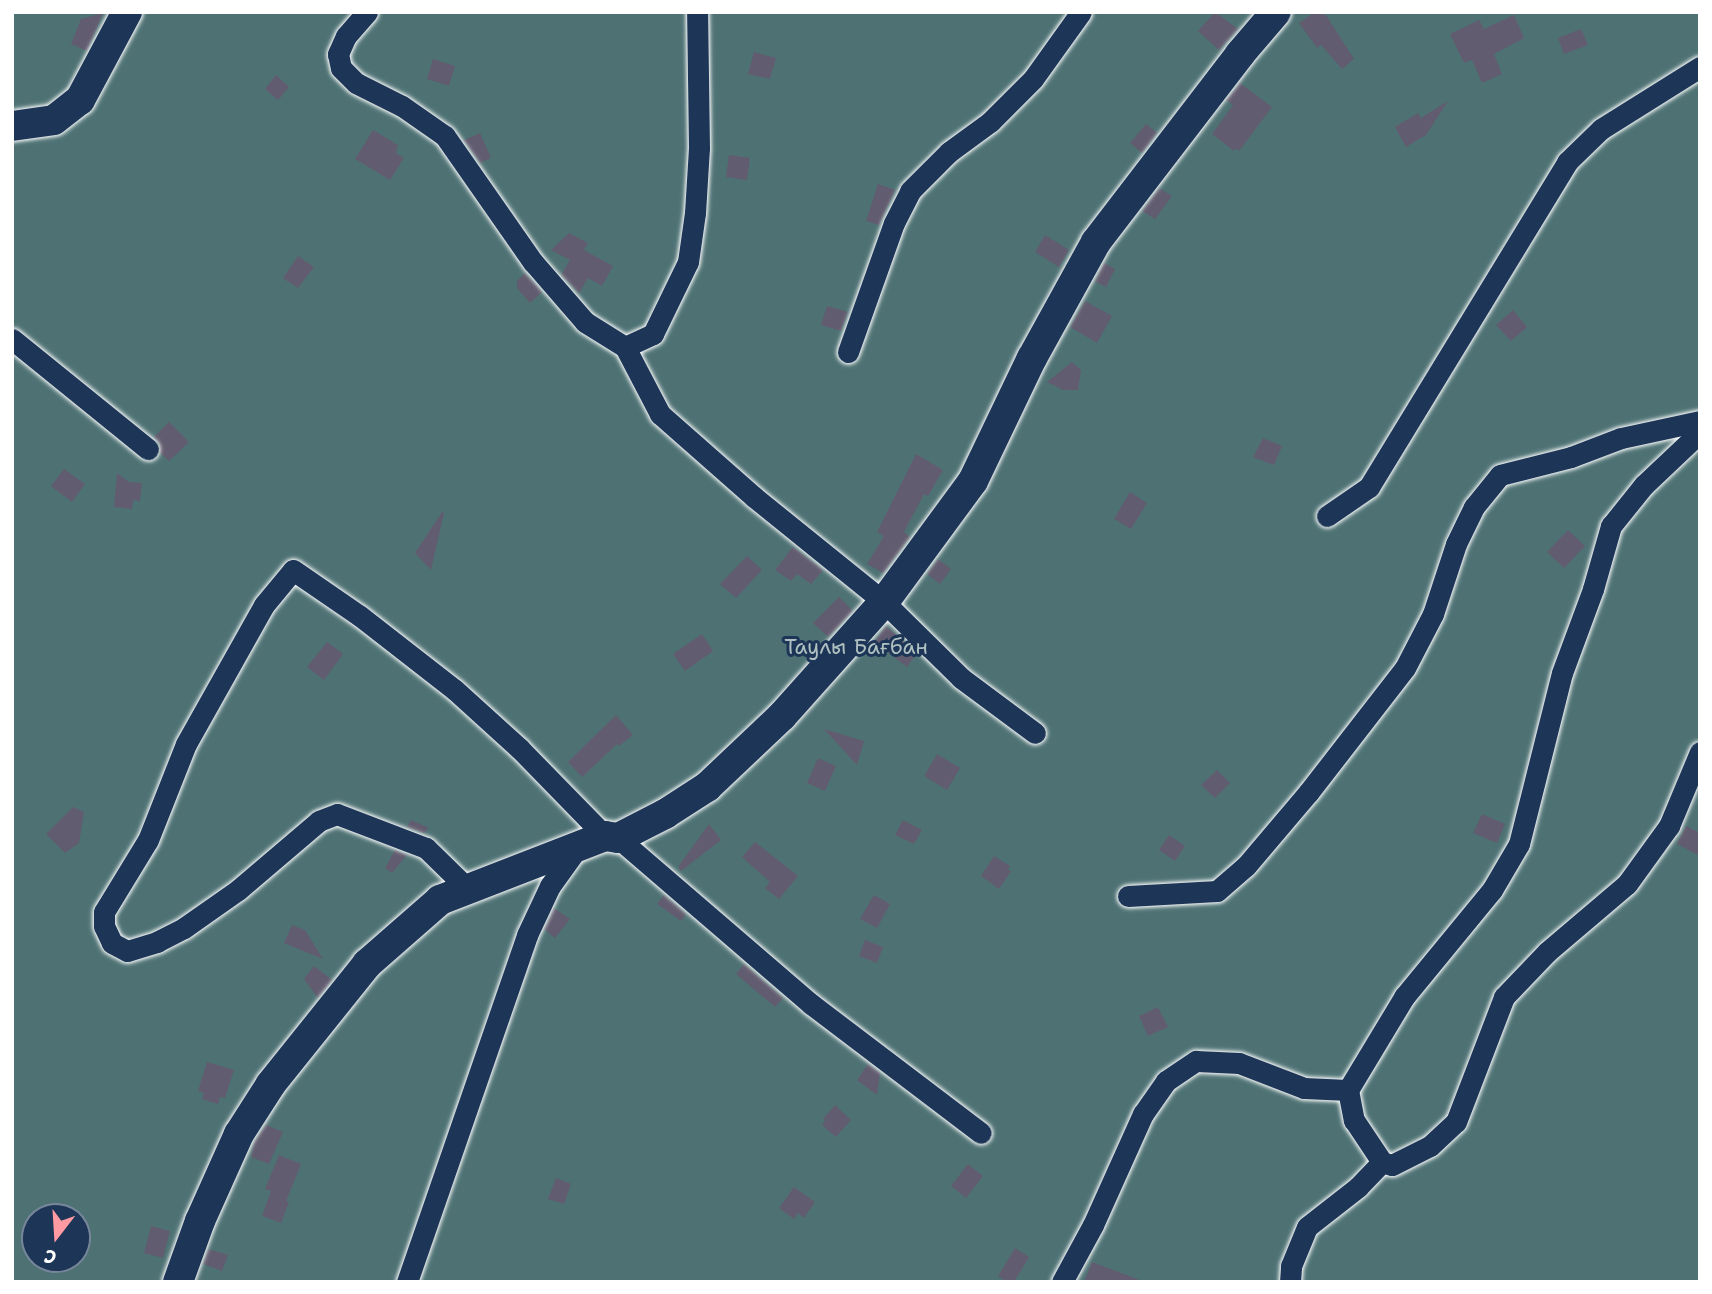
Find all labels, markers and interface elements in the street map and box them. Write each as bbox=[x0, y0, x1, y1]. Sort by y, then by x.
park label: Таулы Бағбан bbox=[784, 634, 928, 660]
north arrow bbox=[21, 1203, 91, 1273]
text: С bbox=[41, 1243, 60, 1270]

